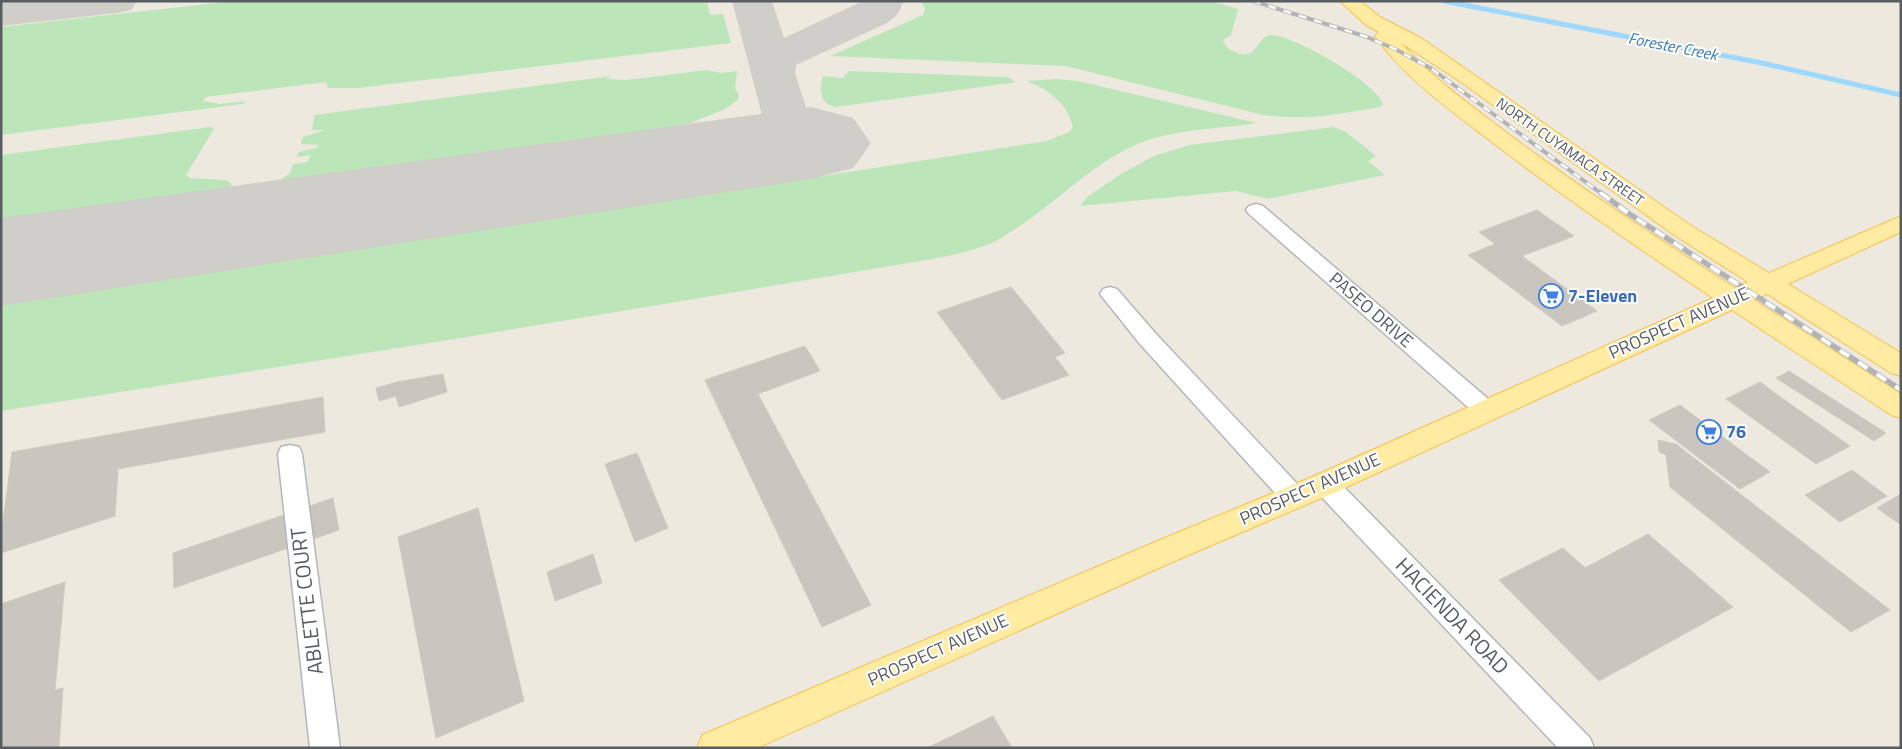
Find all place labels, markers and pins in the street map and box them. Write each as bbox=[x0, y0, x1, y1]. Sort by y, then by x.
place label: 7-Eleven bbox=[1568, 282, 1637, 309]
supermarket icon: 7-Eleven bbox=[1538, 283, 1564, 309]
place label: 76 bbox=[1726, 418, 1746, 445]
supermarket icon: 76 bbox=[1696, 419, 1722, 445]

